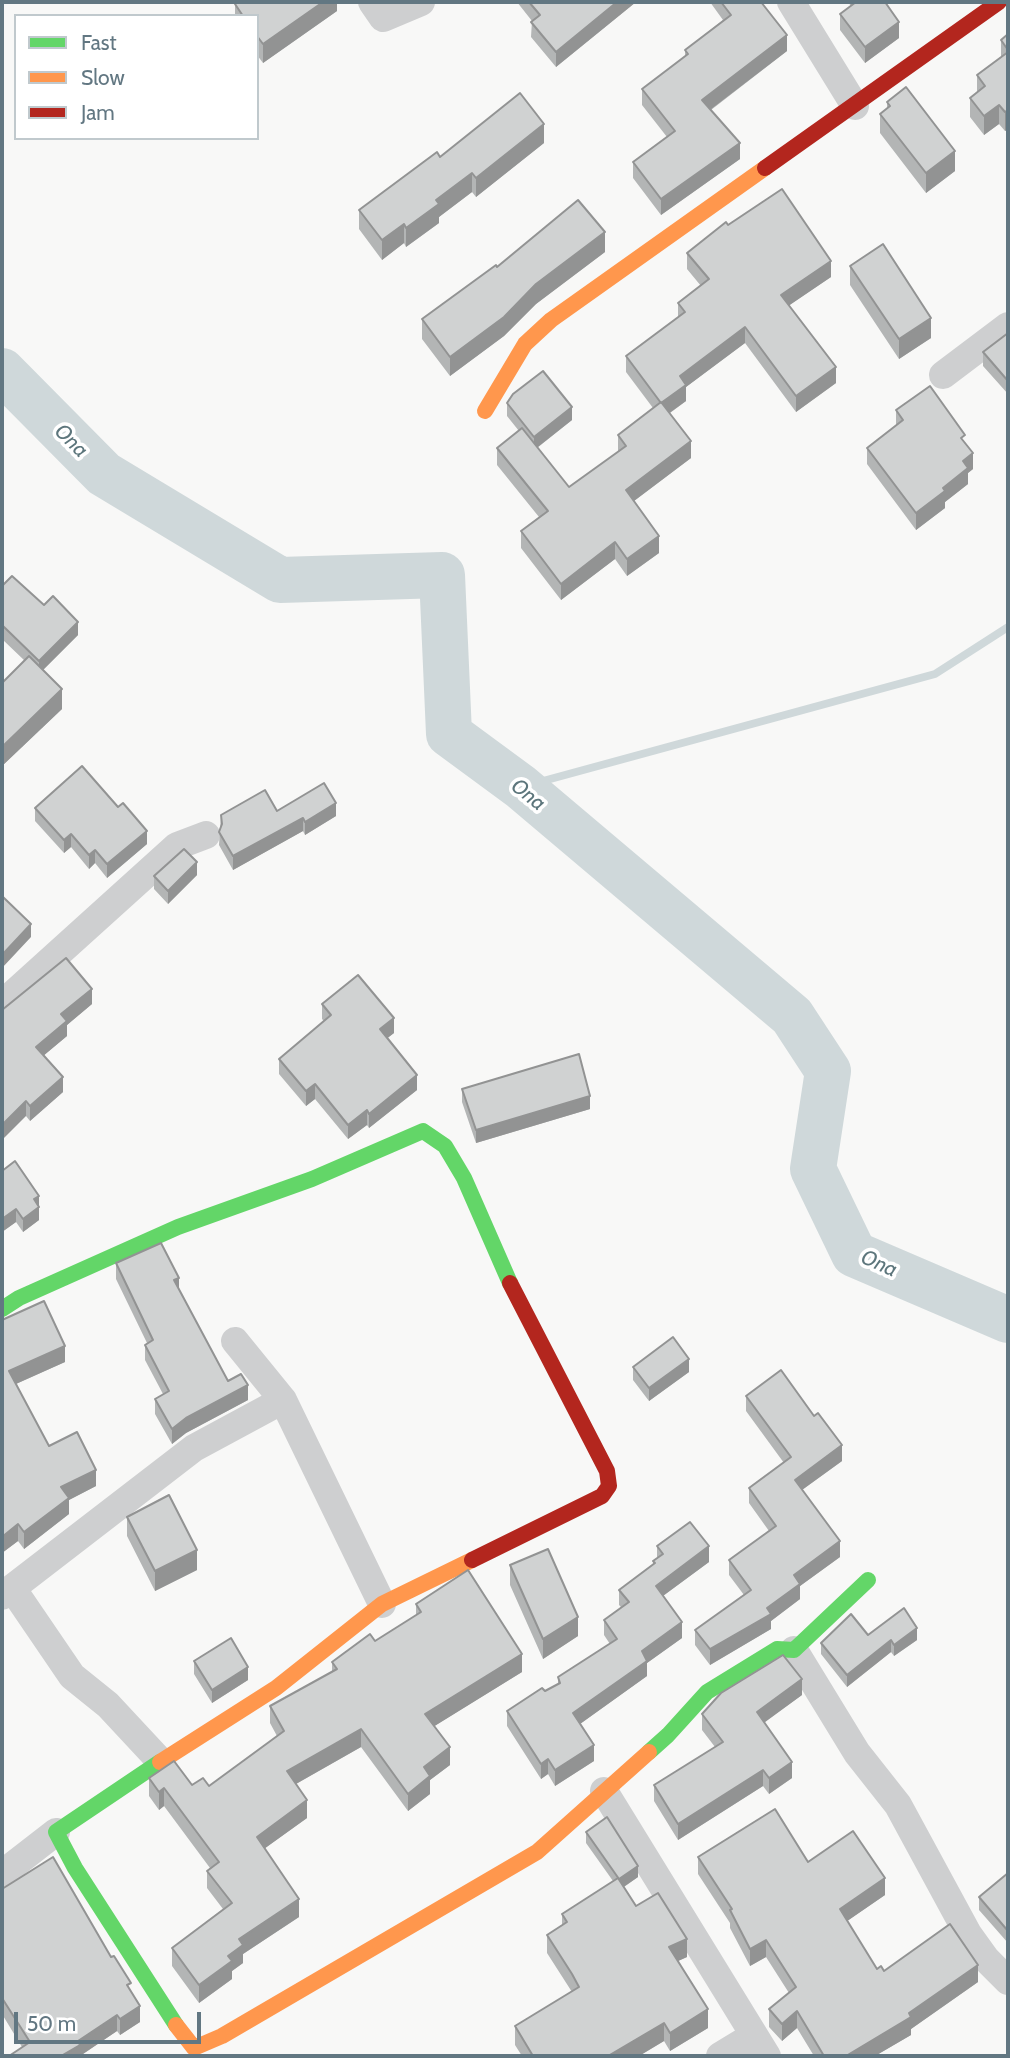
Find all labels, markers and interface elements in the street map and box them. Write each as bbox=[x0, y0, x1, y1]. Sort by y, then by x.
legend bbox=[14, 14, 259, 140]
text: Fast bbox=[81, 30, 117, 55]
text: Slow bbox=[81, 65, 125, 90]
text: Jam bbox=[81, 100, 115, 125]
water label: Ona bbox=[49, 419, 93, 463]
water label: Ona bbox=[506, 774, 550, 816]
water label: Ona bbox=[857, 1245, 901, 1283]
scale bar bbox=[18, 1998, 205, 2042]
text: 50 m bbox=[27, 2011, 76, 2036]

